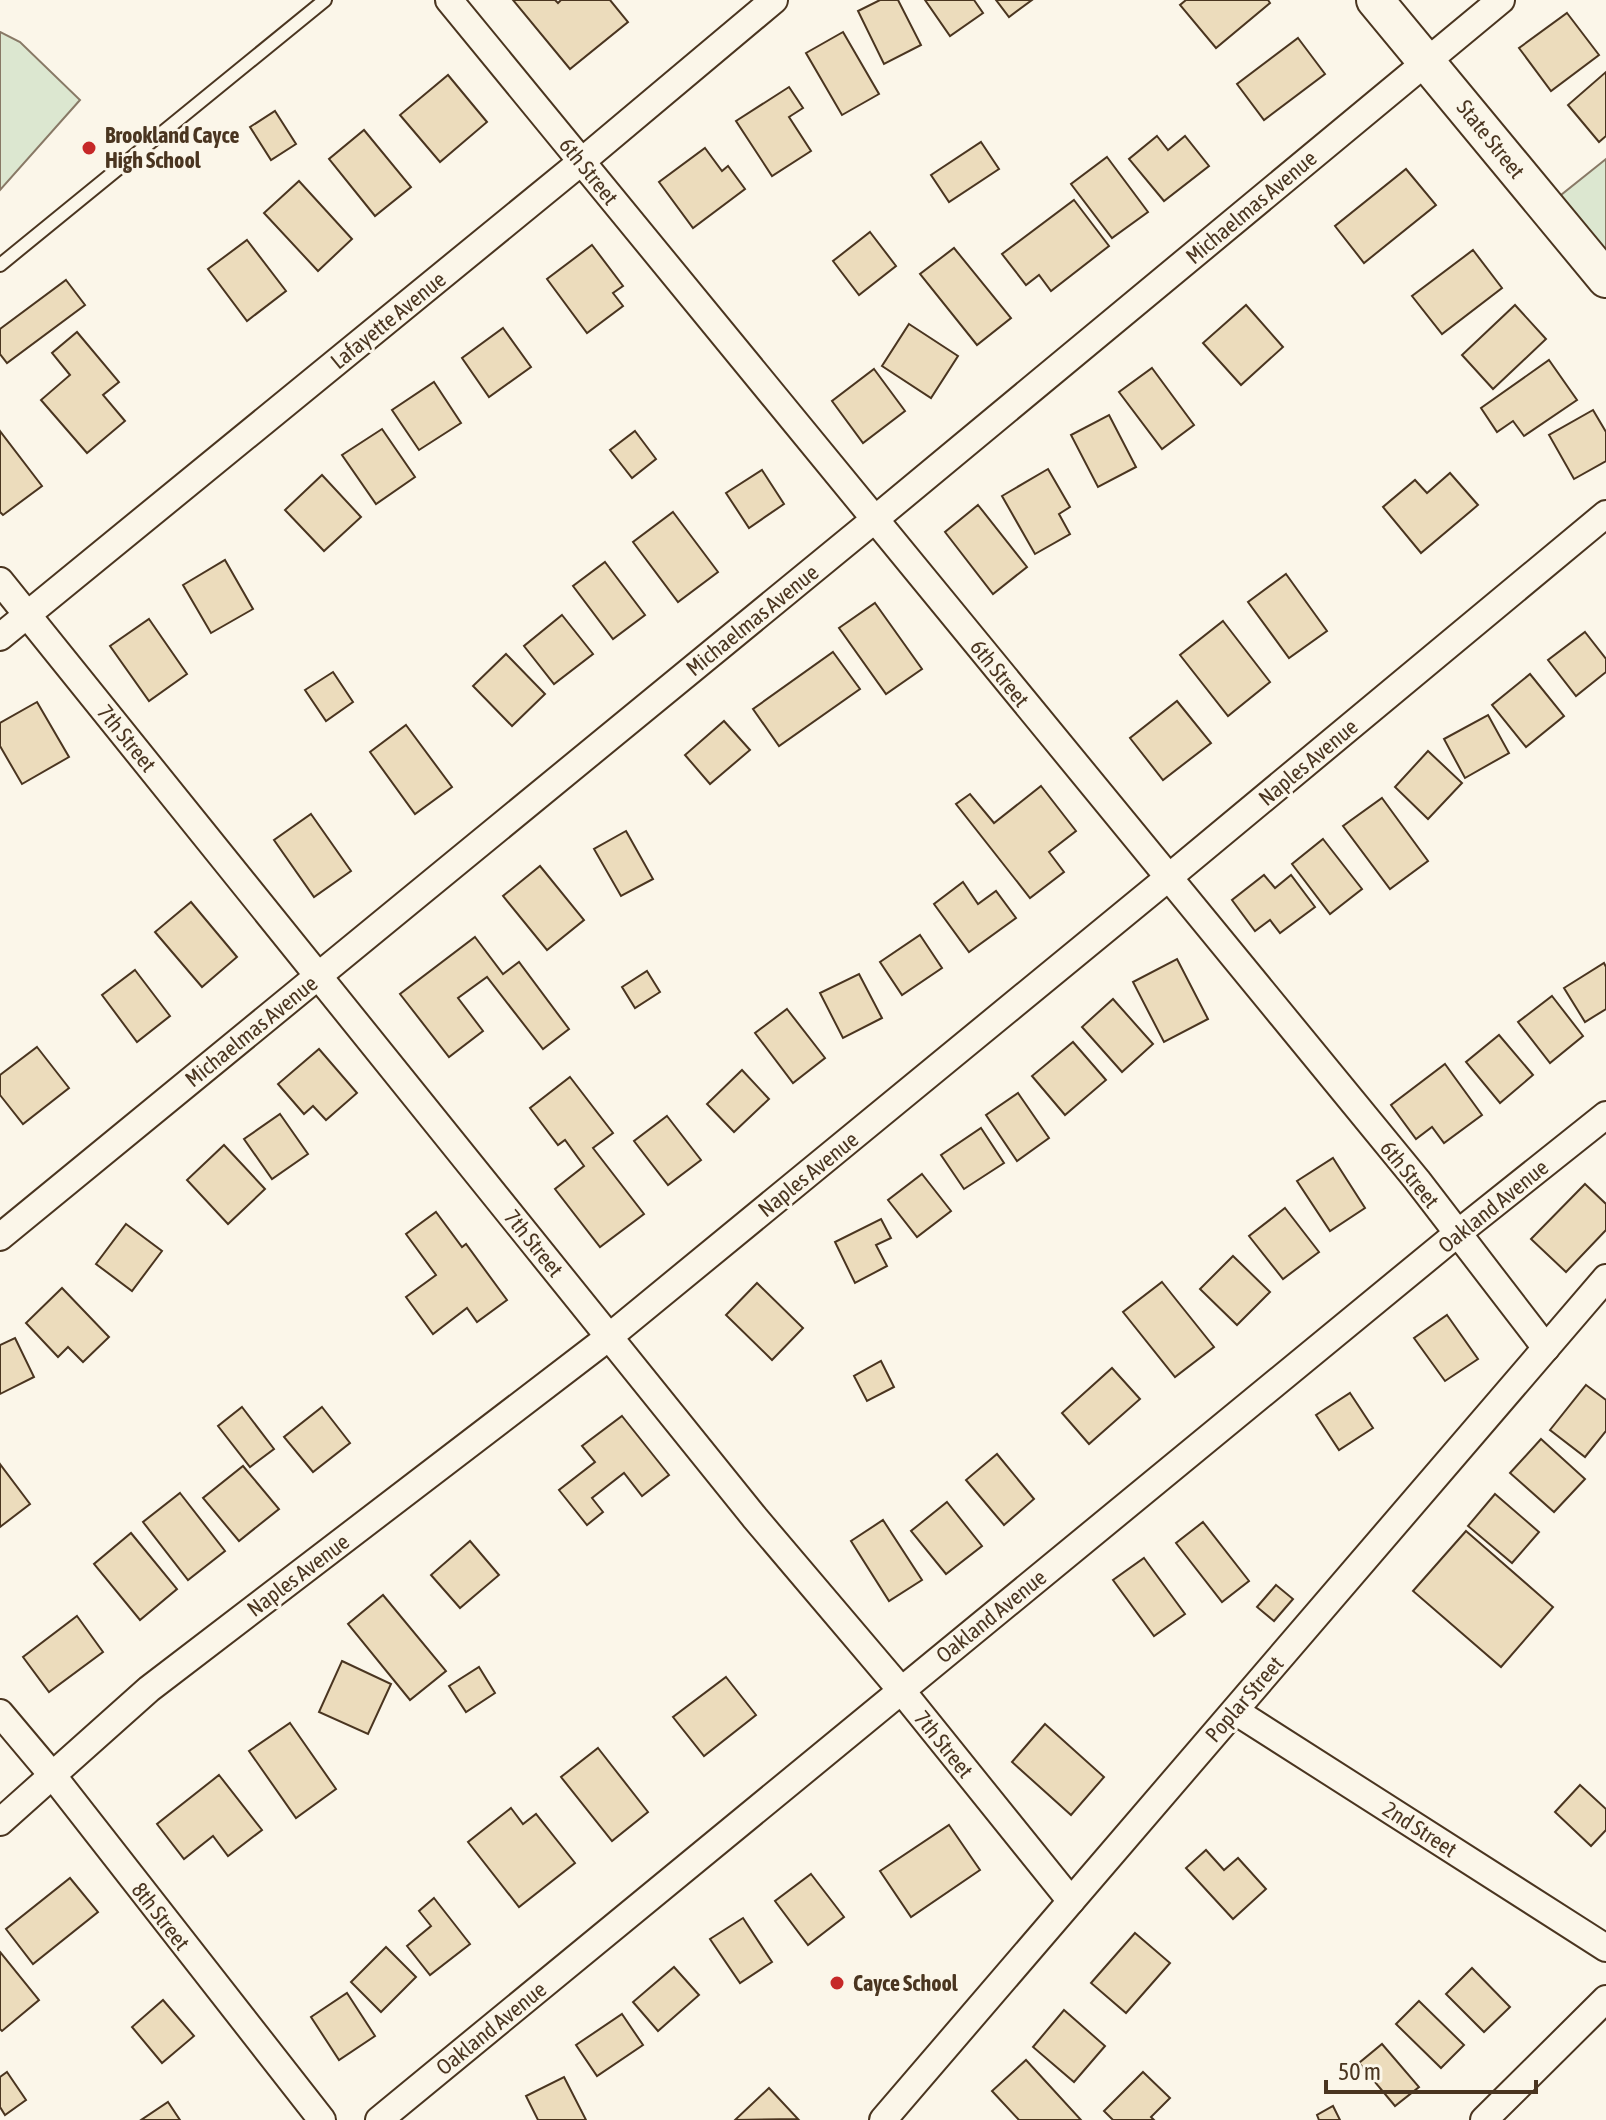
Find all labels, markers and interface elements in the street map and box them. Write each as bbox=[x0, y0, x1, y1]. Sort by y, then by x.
street label: State Street bbox=[1452, 95, 1530, 183]
place label: Brookland Cayce High School bbox=[105, 122, 240, 173]
street label: 6th Street bbox=[554, 132, 624, 210]
marker: Brookland Cayce High School bbox=[80, 139, 98, 157]
street label: Michaelmas Avenue bbox=[1180, 145, 1322, 269]
street label: Lafayette Avenue bbox=[325, 266, 451, 374]
street label: Michaelmas Avenue bbox=[681, 559, 823, 681]
street label: 6th Street bbox=[965, 634, 1035, 712]
street label: 7th Street bbox=[92, 699, 162, 777]
street label: Naples Avenue bbox=[1253, 713, 1363, 811]
street label: Michaelmas Avenue bbox=[180, 970, 322, 1092]
street label: Naples Avenue bbox=[753, 1126, 863, 1222]
street label: 6th Street bbox=[1375, 1135, 1445, 1213]
street label: Oakland Avenue bbox=[1433, 1154, 1553, 1258]
street label: 7th Street bbox=[499, 1204, 569, 1282]
street label: Naples Avenue bbox=[242, 1528, 354, 1622]
street label: Oakland Avenue bbox=[931, 1564, 1051, 1668]
street label: Poplar Street bbox=[1200, 1651, 1288, 1747]
street label: 7th Street bbox=[909, 1705, 979, 1783]
street label: 2nd Street bbox=[1378, 1796, 1462, 1862]
street label: 8th Street bbox=[127, 1877, 195, 1955]
place label: Cayce School bbox=[853, 1970, 959, 1996]
marker: Cayce School bbox=[828, 1974, 846, 1992]
street label: Oakland Avenue bbox=[431, 1976, 551, 2080]
scale bar bbox=[1326, 2044, 1536, 2094]
text: 50 m bbox=[1338, 2058, 1381, 2085]

